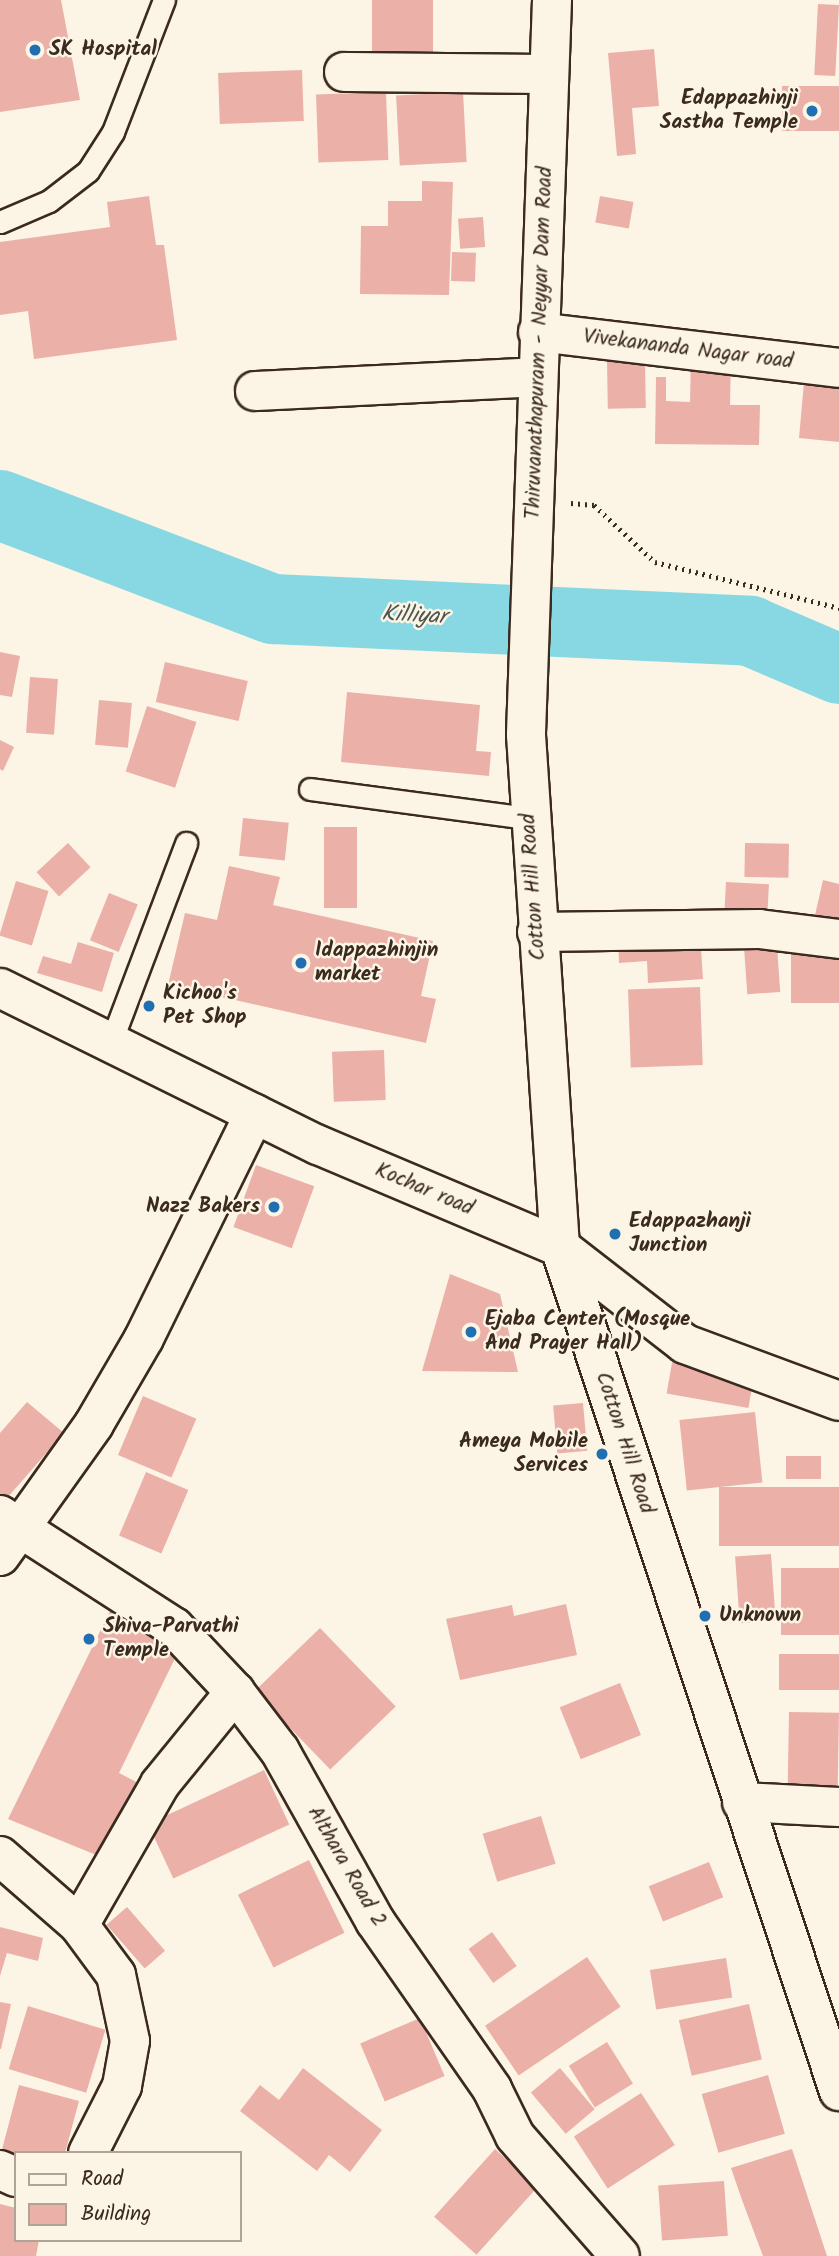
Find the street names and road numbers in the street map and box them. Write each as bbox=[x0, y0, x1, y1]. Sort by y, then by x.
street label: Thiruvanathapuram - Neyyar Dam Road bbox=[521, 166, 559, 520]
street label: Vivekananda Nagar road bbox=[582, 325, 794, 375]
street label: Cotton Hill Road bbox=[516, 813, 552, 961]
street label: Kochar road bbox=[371, 1158, 477, 1222]
street label: Cotton Hill Road bbox=[589, 1369, 659, 1517]
street label: Althara Road 2 bbox=[301, 1802, 391, 1932]

